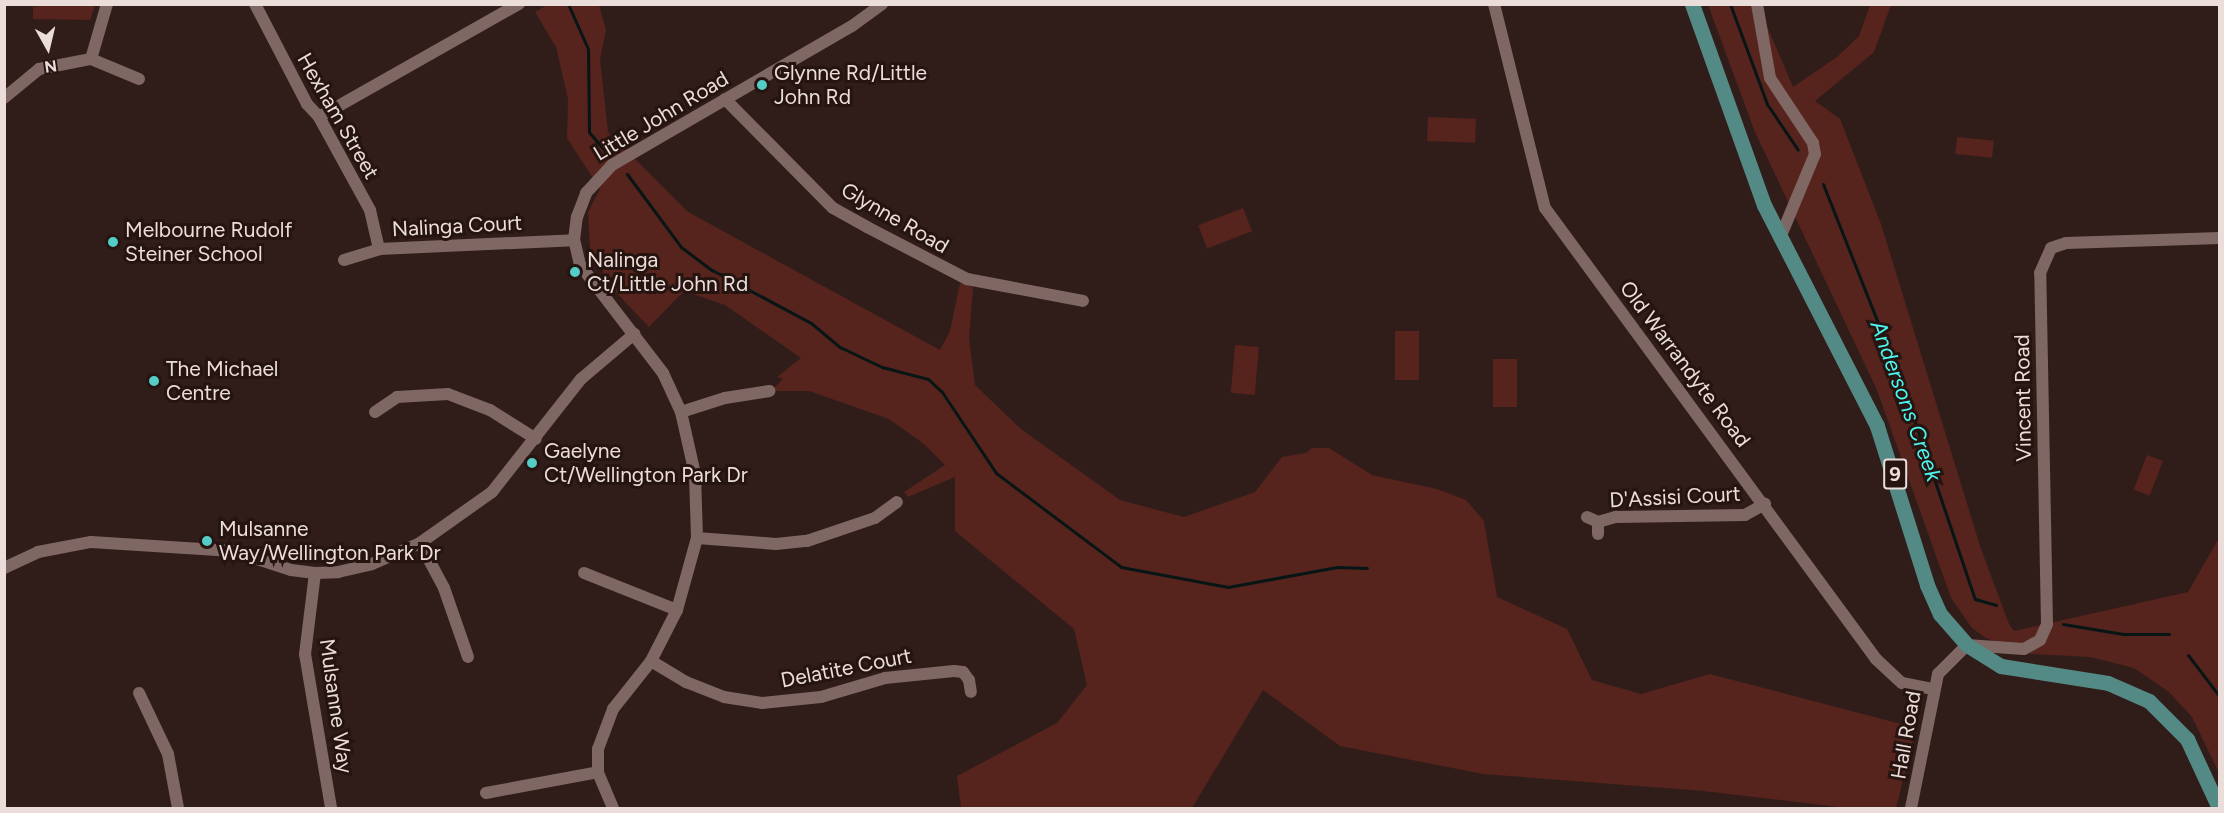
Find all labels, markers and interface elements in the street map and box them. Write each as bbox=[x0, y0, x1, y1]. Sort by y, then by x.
north arrow bbox=[18, 18, 78, 78]
street label: Hexham Street bbox=[292, 48, 384, 184]
text: N bbox=[43, 56, 58, 77]
place label: Glynne Rd/Little John Rd bbox=[774, 60, 927, 110]
street label: Little John Road bbox=[589, 66, 733, 166]
marker: Glynne Rd/Little John Rd bbox=[755, 78, 769, 92]
street label: Glynne Road bbox=[837, 177, 953, 259]
street label: Nalinga Court bbox=[391, 210, 523, 242]
place label: Melbourne Rudolf Steiner School bbox=[125, 217, 292, 267]
marker: Melbourne Rudolf Steiner School bbox=[106, 235, 120, 249]
place label: Nalinga Ct/Little John Rd bbox=[587, 247, 748, 297]
marker: Nalinga Ct/Little John Rd bbox=[568, 265, 582, 279]
street label: Old Warrandyte Road bbox=[1614, 276, 1756, 452]
water label: Andersons Creek bbox=[1865, 317, 1947, 485]
street label: Vincent Road bbox=[2009, 334, 2037, 462]
place label: The Michael Centre bbox=[166, 356, 278, 406]
marker: The Michael Centre bbox=[147, 374, 161, 388]
place label: Gaelyne Ct/Wellington Park Dr bbox=[544, 438, 748, 488]
marker: Gaelyne Ct/Wellington Park Dr bbox=[525, 456, 539, 470]
road number: 9 bbox=[1883, 457, 1907, 491]
street label: D'Assisi Court bbox=[1609, 481, 1741, 513]
place label: Mulsanne Way/Wellington Park Dr bbox=[219, 516, 441, 566]
marker: Mulsanne Way/Wellington Park Dr bbox=[200, 534, 214, 548]
street label: Mulsanne Way bbox=[314, 637, 358, 775]
street label: Delatite Court bbox=[778, 643, 914, 693]
street label: Hall Road bbox=[1886, 689, 1926, 781]

